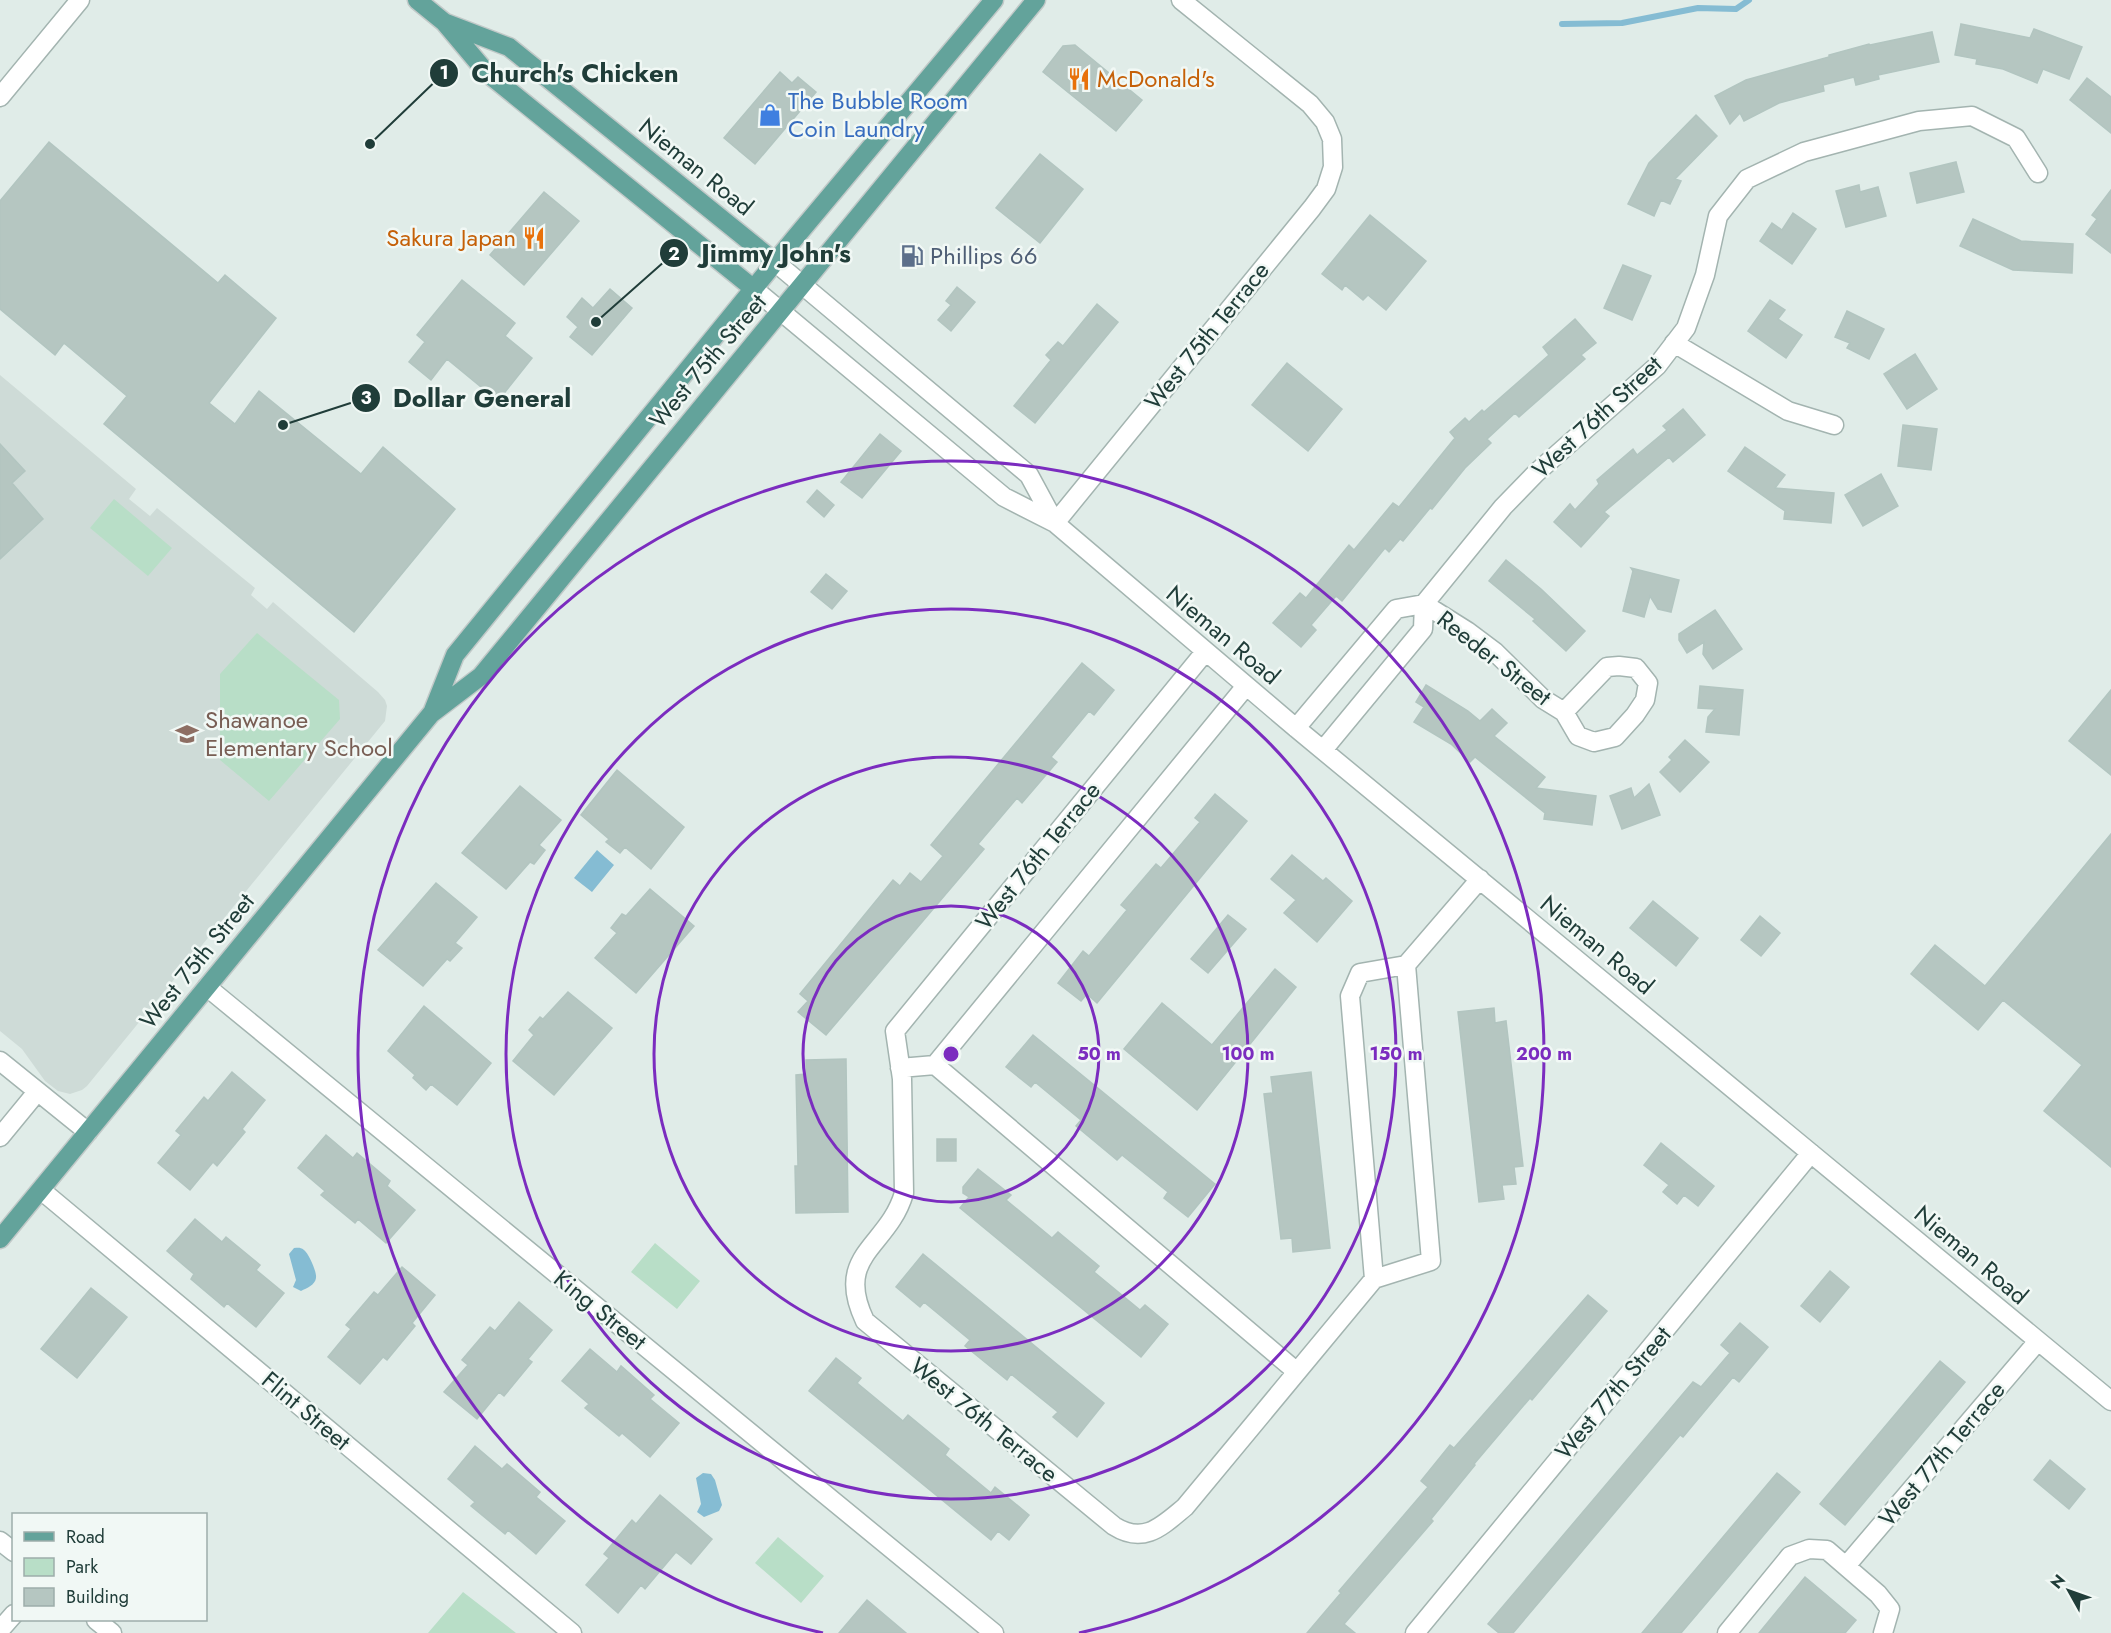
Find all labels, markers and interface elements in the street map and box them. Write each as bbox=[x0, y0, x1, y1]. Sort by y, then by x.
callout: Church's Chicken bbox=[429, 51, 691, 95]
text: Church's Chicken bbox=[471, 54, 679, 92]
text: 1 bbox=[439, 60, 449, 86]
place label: McDonald's bbox=[1097, 61, 1215, 96]
restaurant icon: McDonald's bbox=[1066, 66, 1092, 92]
place label: The Bubble Room Coin Laundry bbox=[788, 83, 968, 146]
shop icon: The Bubble Room Coin Laundry bbox=[757, 102, 783, 128]
street label: Nieman Road bbox=[631, 109, 761, 224]
place label: Sakura Japan bbox=[386, 220, 516, 255]
restaurant icon: Sakura Japan bbox=[521, 225, 547, 251]
callout: Jimmy John's bbox=[659, 231, 863, 275]
text: Jimmy John's bbox=[696, 234, 851, 272]
place label: Phillips 66 bbox=[930, 238, 1037, 273]
text: 2 bbox=[668, 241, 680, 267]
fuel station icon: Phillips 66 bbox=[899, 243, 925, 269]
street label: West 75th Terrace bbox=[1136, 254, 1277, 417]
street label: West 75th Street bbox=[641, 286, 774, 435]
street label: West 76th Street bbox=[1524, 347, 1669, 486]
callout: Dollar General bbox=[351, 376, 583, 420]
text: Dollar General bbox=[393, 379, 571, 417]
text: 3 bbox=[360, 385, 372, 411]
street label: Nieman Road bbox=[1159, 577, 1288, 693]
street label: Reeder Street bbox=[1430, 602, 1559, 714]
place label: Shawanoe Elementary School bbox=[205, 702, 393, 765]
school or university icon: Shawanoe Elementary School bbox=[174, 721, 200, 747]
street label: West 76th Terrace bbox=[967, 774, 1108, 937]
street label: West 75th Street bbox=[131, 885, 263, 1036]
street label: Nieman Road bbox=[1533, 887, 1662, 1003]
text: 50 m bbox=[1077, 1041, 1121, 1067]
text: 100 m bbox=[1221, 1041, 1275, 1067]
text: 150 m bbox=[1370, 1041, 1422, 1067]
text: 200 m bbox=[1516, 1041, 1572, 1067]
centre of rings bbox=[941, 1044, 961, 1064]
street label: Nieman Road bbox=[1907, 1197, 2036, 1313]
street label: King Street bbox=[546, 1261, 654, 1358]
street label: West 77th Street bbox=[1546, 1318, 1679, 1467]
street label: West 76th Terrace bbox=[903, 1349, 1066, 1490]
street label: Flint Street bbox=[254, 1363, 359, 1458]
street label: West 77th Terrace bbox=[1870, 1373, 2013, 1534]
legend bbox=[12, 1513, 207, 1621]
text: Road bbox=[66, 1524, 105, 1550]
text: Park bbox=[66, 1554, 98, 1580]
north arrow bbox=[2039, 1561, 2099, 1621]
text: N bbox=[2045, 1569, 2071, 1594]
text: Building bbox=[66, 1584, 129, 1610]

